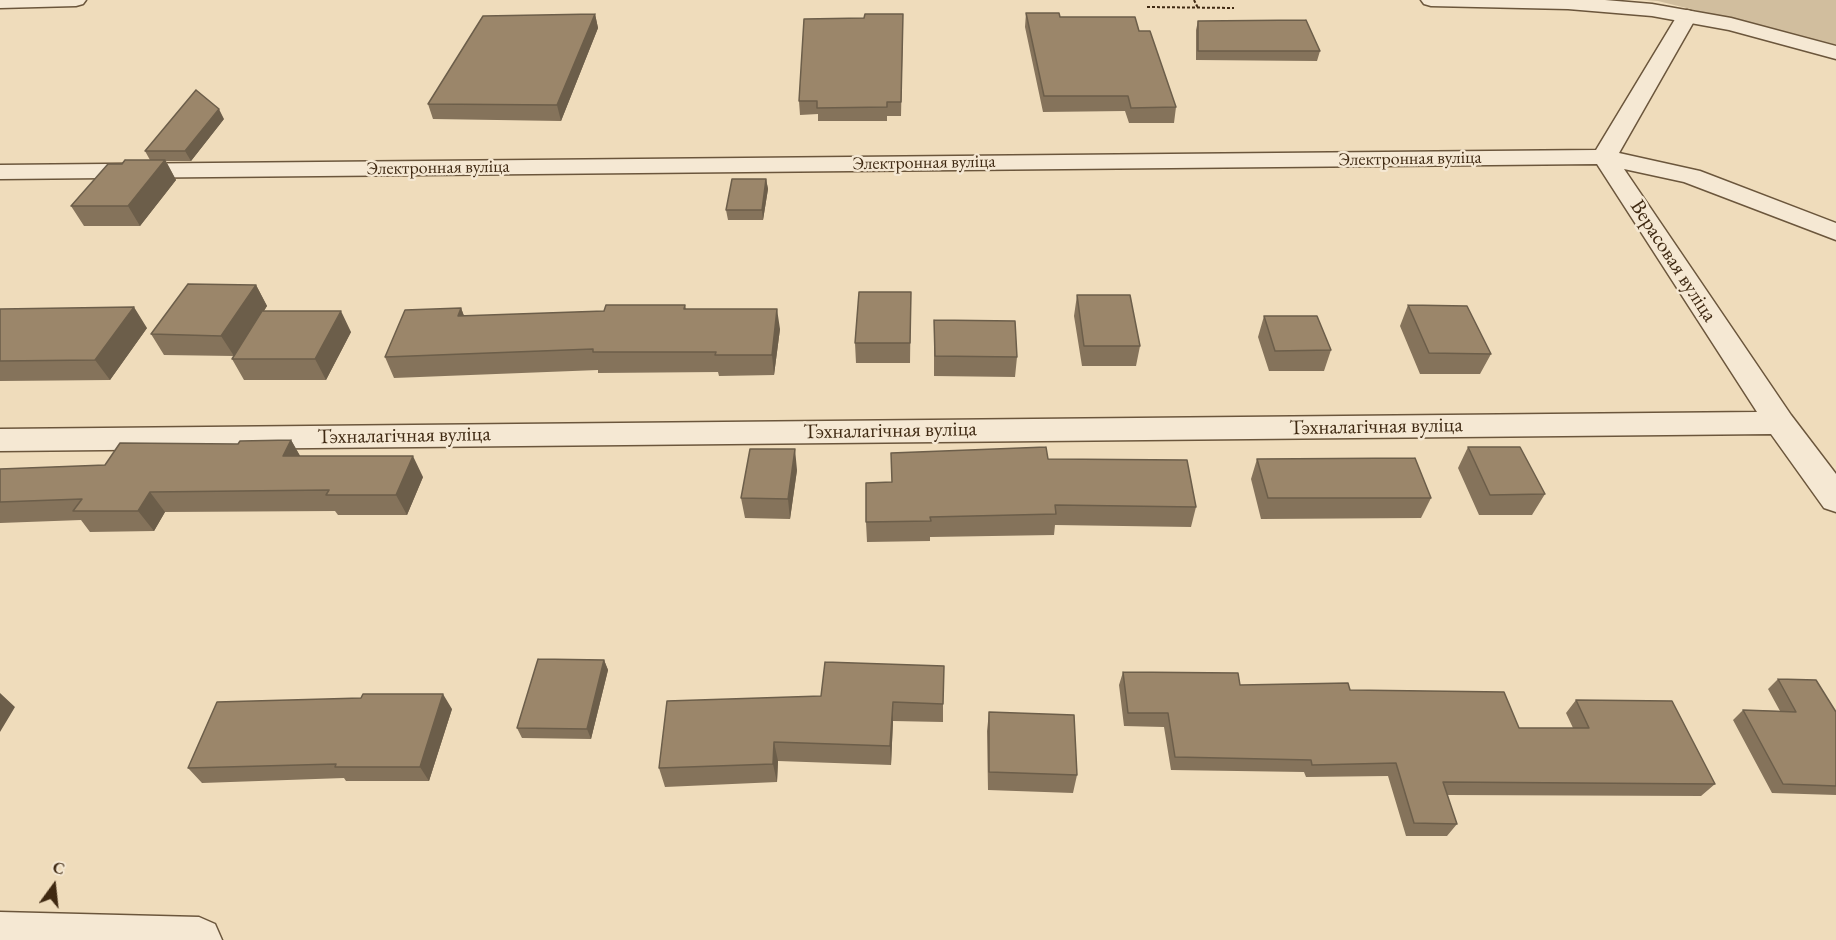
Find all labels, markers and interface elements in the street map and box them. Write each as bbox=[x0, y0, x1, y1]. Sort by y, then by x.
street label: Электронная вуліца bbox=[1338, 147, 1482, 171]
street label: Электронная вуліца bbox=[852, 151, 996, 175]
street label: Электронная вуліца bbox=[366, 156, 510, 180]
street label: Верасовая вуліца bbox=[1624, 195, 1722, 327]
street label: Тэхналагічная вуліца bbox=[1289, 413, 1463, 441]
street label: Тэхналагічная вуліца bbox=[803, 417, 977, 445]
street label: Тэхналагічная вуліца bbox=[317, 422, 491, 450]
north arrow bbox=[24, 856, 84, 916]
text: С bbox=[51, 857, 67, 880]

